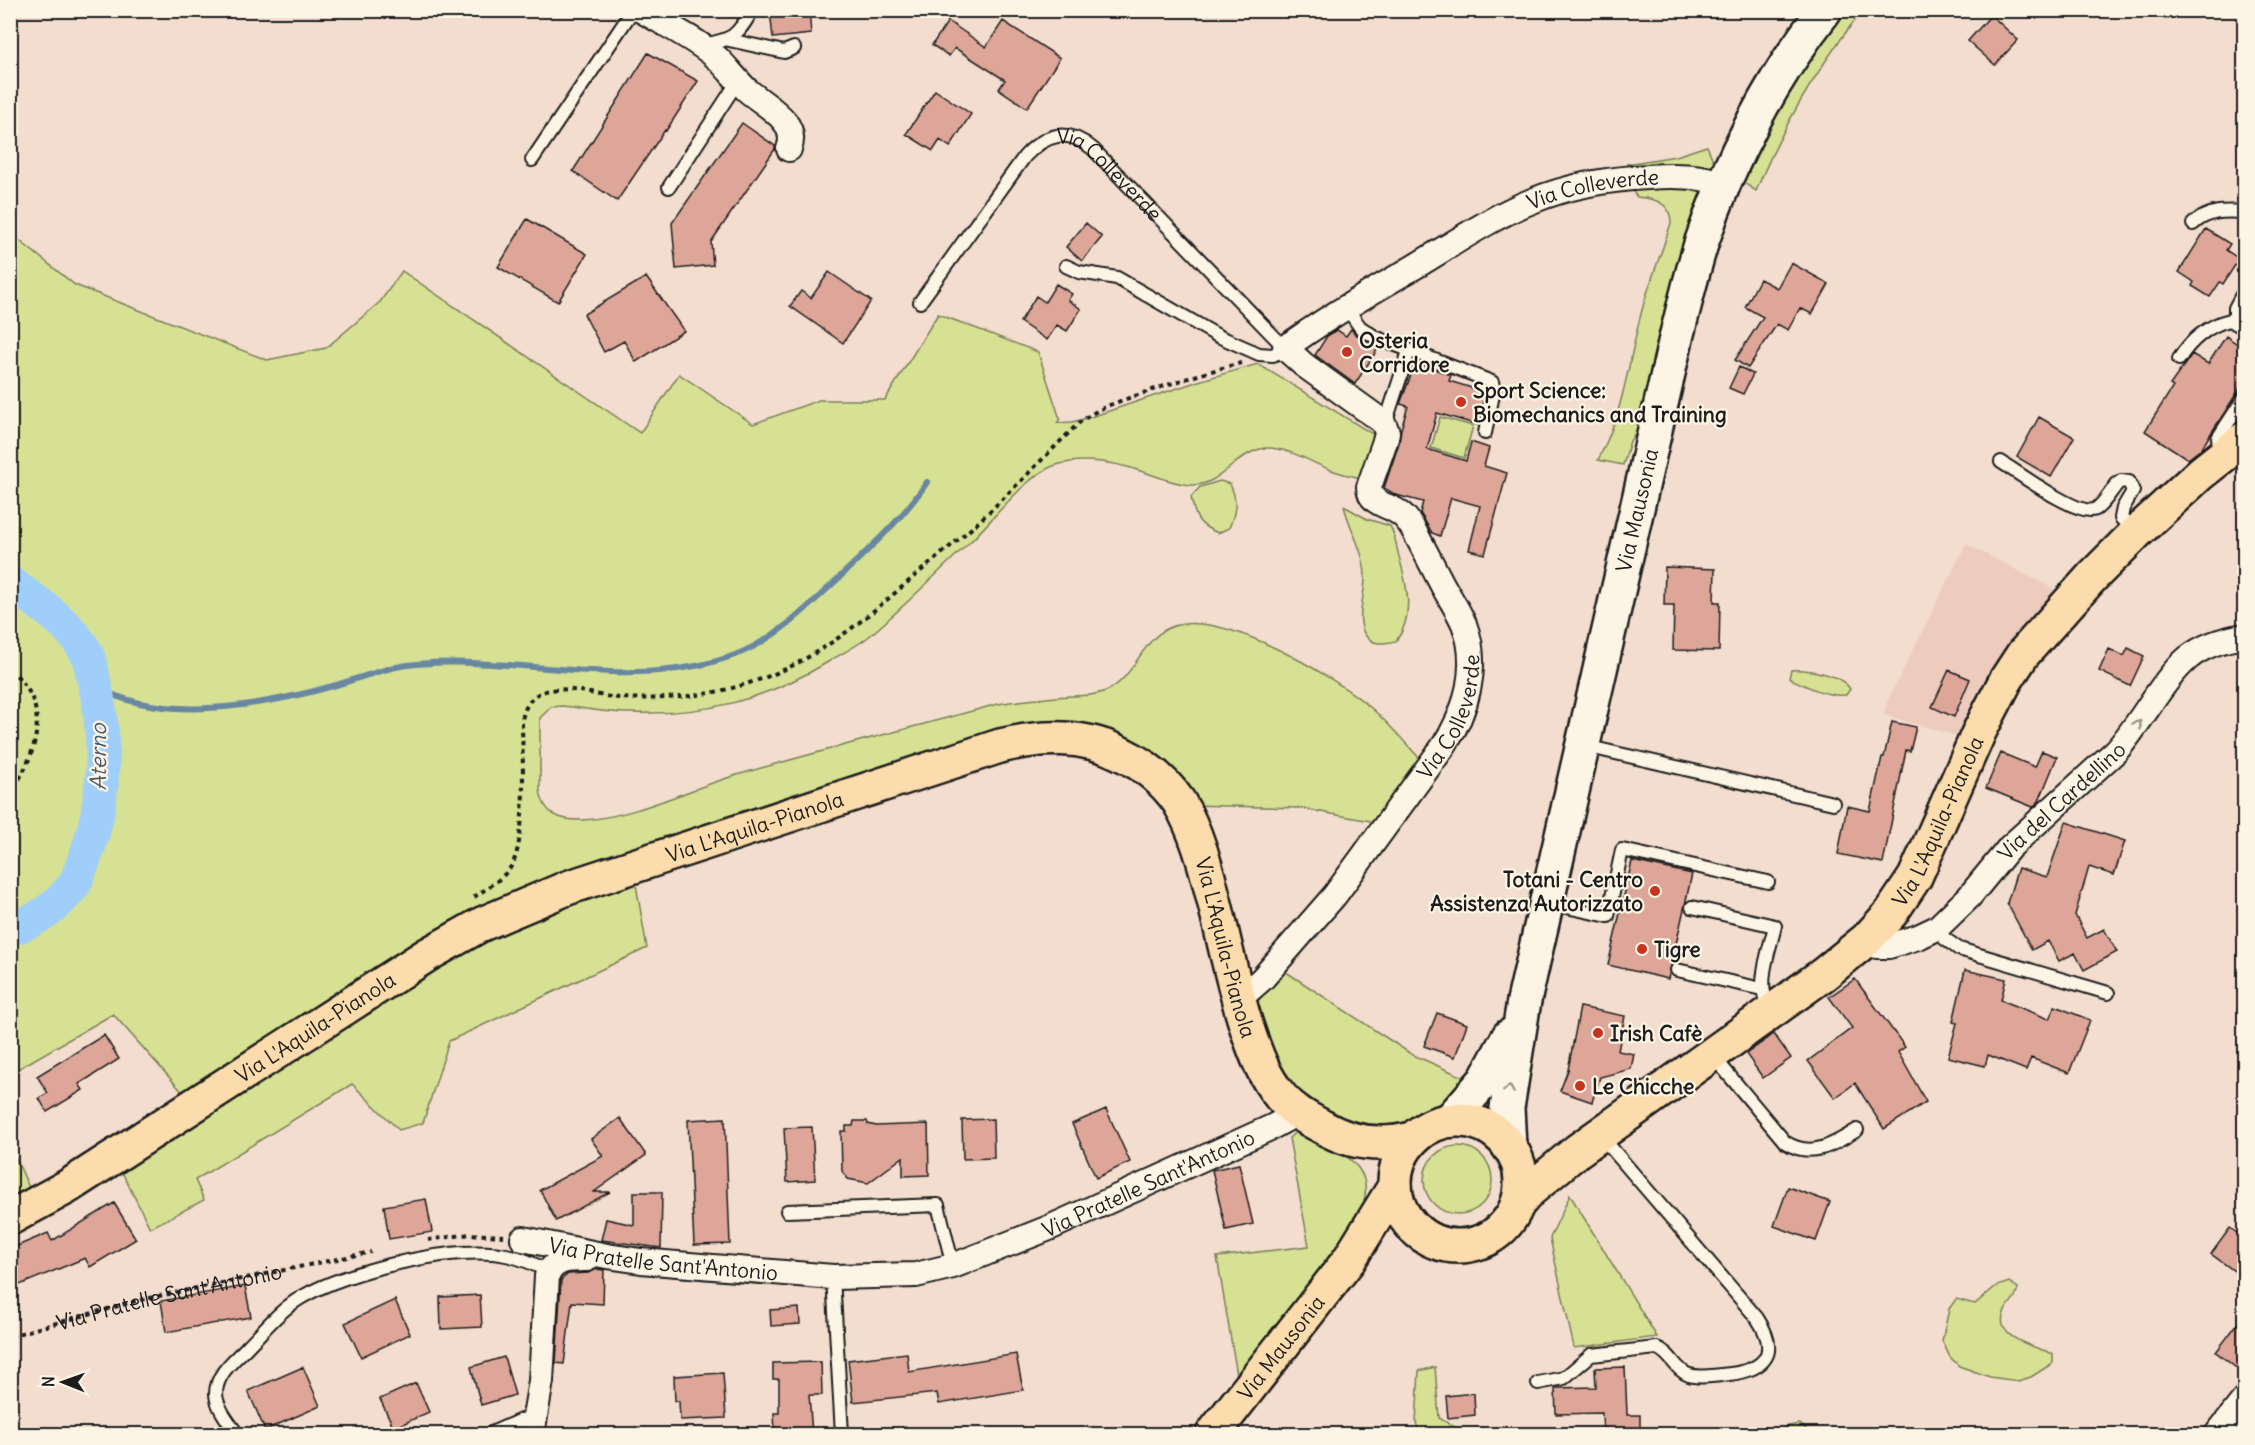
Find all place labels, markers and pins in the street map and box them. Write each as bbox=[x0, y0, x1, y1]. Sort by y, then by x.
place label: Osteria Corridore bbox=[1359, 327, 1450, 378]
marker: Osteria Corridore bbox=[1340, 345, 1354, 359]
place label: Sport Science: Biomechanics and Training bbox=[1473, 377, 1727, 428]
marker: Sport Science: Biomechanics and Training bbox=[1454, 395, 1468, 409]
place label: Totani - Centro Assistenza Autorizzato bbox=[1430, 866, 1643, 917]
marker: Totani - Centro Assistenza Autorizzato bbox=[1648, 884, 1662, 898]
place label: Tigre bbox=[1654, 936, 1701, 963]
marker: Tigre bbox=[1635, 942, 1649, 956]
place label: Irish Cafè bbox=[1610, 1020, 1702, 1047]
marker: Irish Cafè bbox=[1591, 1026, 1605, 1040]
place label: Le Chicche bbox=[1592, 1073, 1694, 1100]
marker: Le Chicche bbox=[1573, 1079, 1587, 1093]

